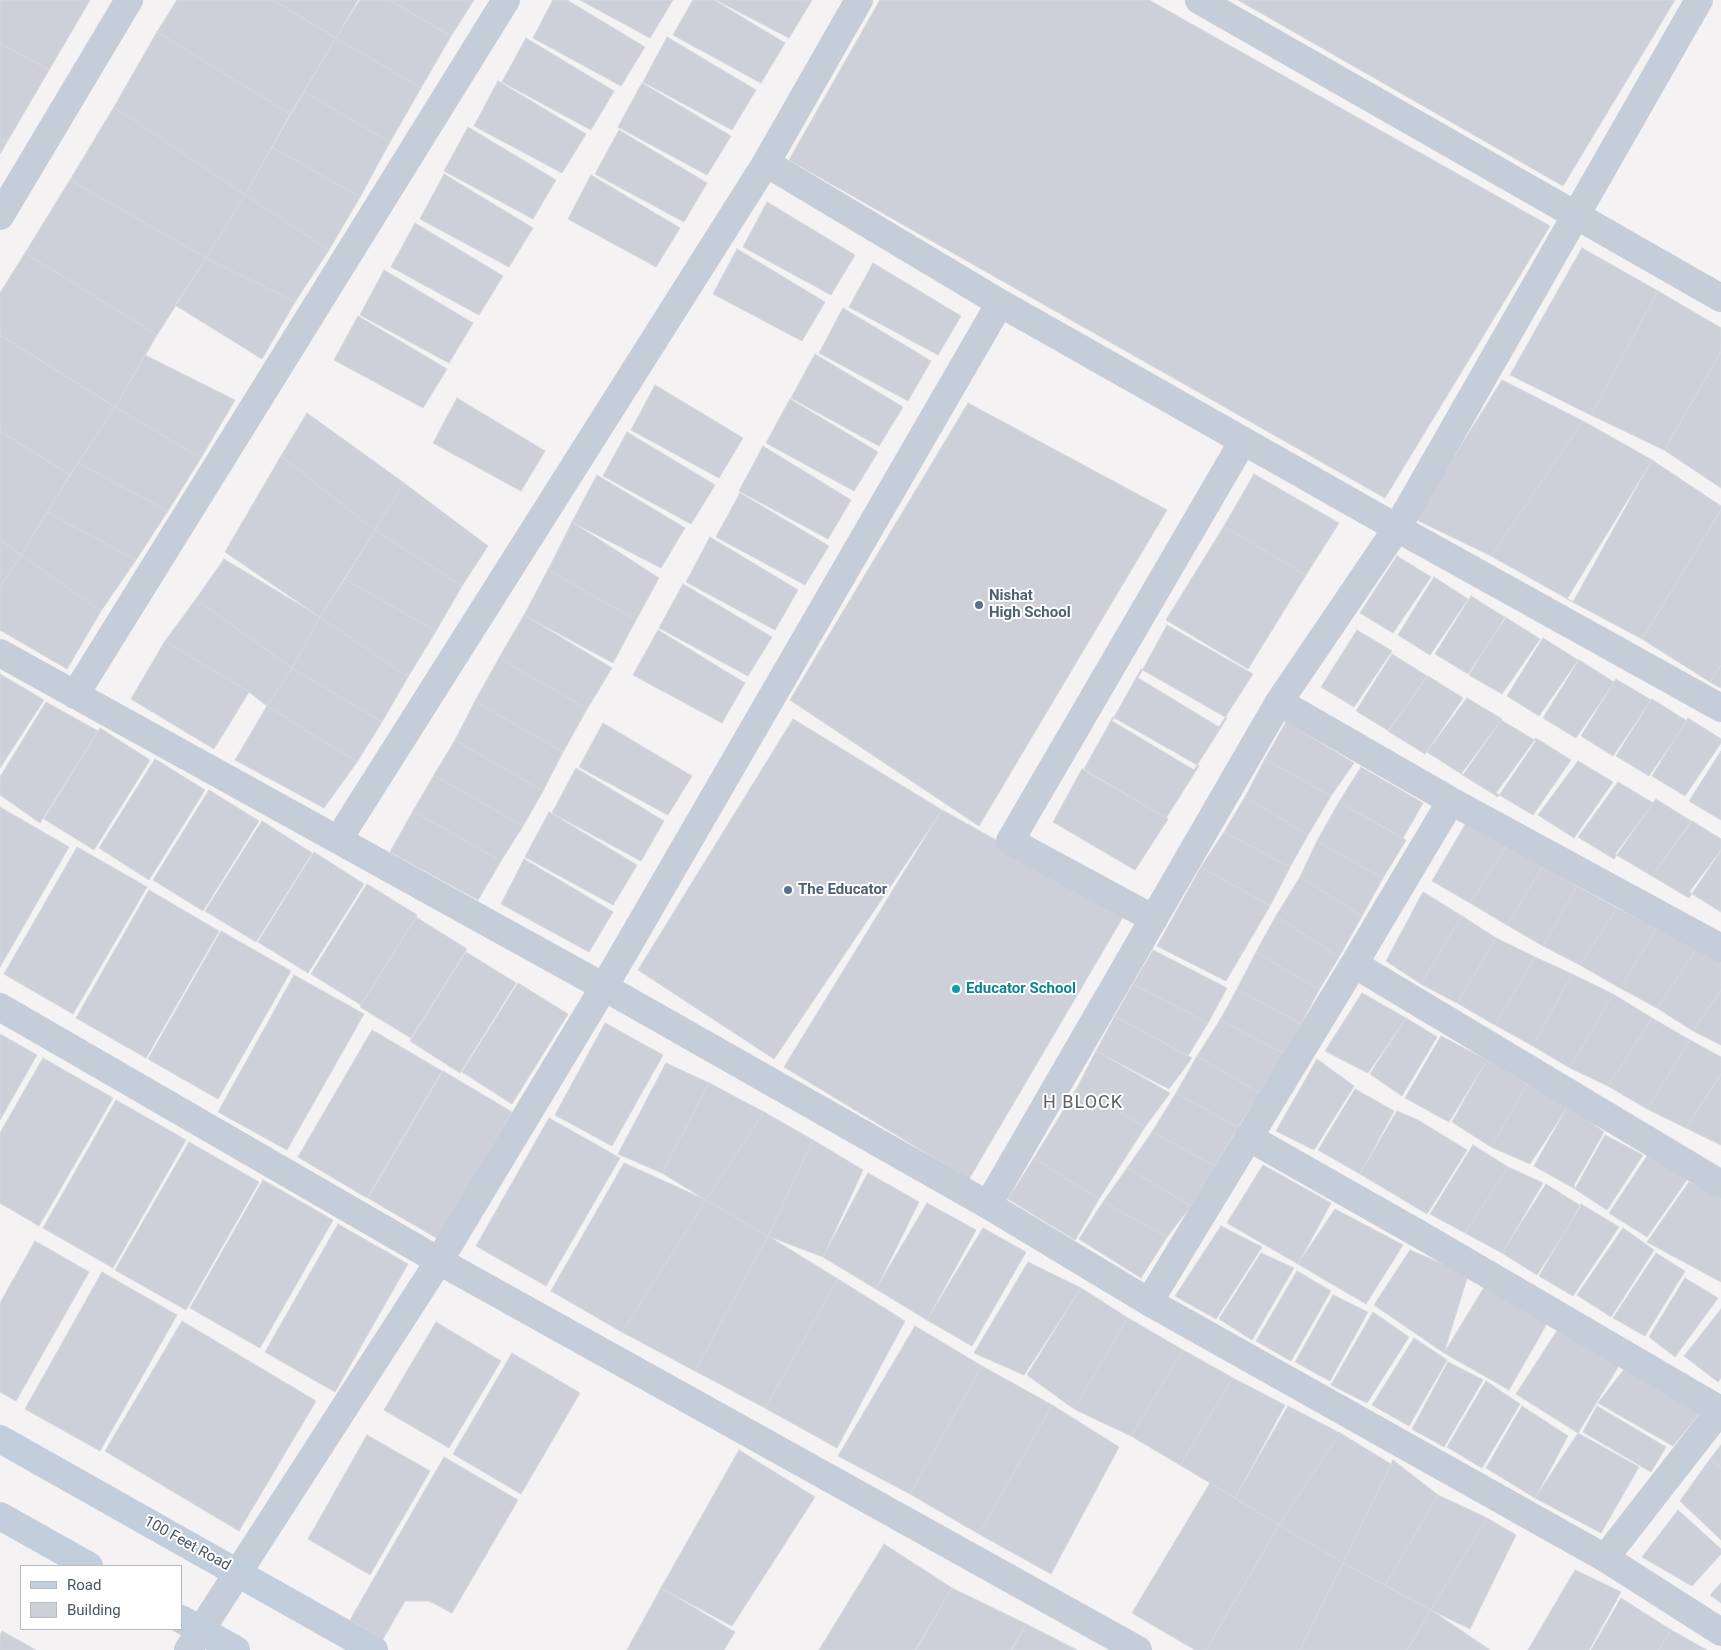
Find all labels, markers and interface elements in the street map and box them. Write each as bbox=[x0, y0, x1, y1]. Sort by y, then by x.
place label: Nishat High School bbox=[989, 587, 1071, 622]
marker: Nishat High School bbox=[973, 599, 985, 611]
place label: The Educator bbox=[798, 881, 887, 899]
marker: The Educator bbox=[782, 884, 794, 896]
place label: Educator School bbox=[966, 980, 1076, 998]
marker: Educator School bbox=[950, 983, 962, 995]
district label: H BLOCK bbox=[1042, 1092, 1124, 1114]
street label: 100 Feet Road bbox=[141, 1513, 233, 1575]
legend bbox=[20, 1565, 182, 1630]
text: Road bbox=[67, 1576, 101, 1594]
text: Building bbox=[67, 1601, 121, 1619]

